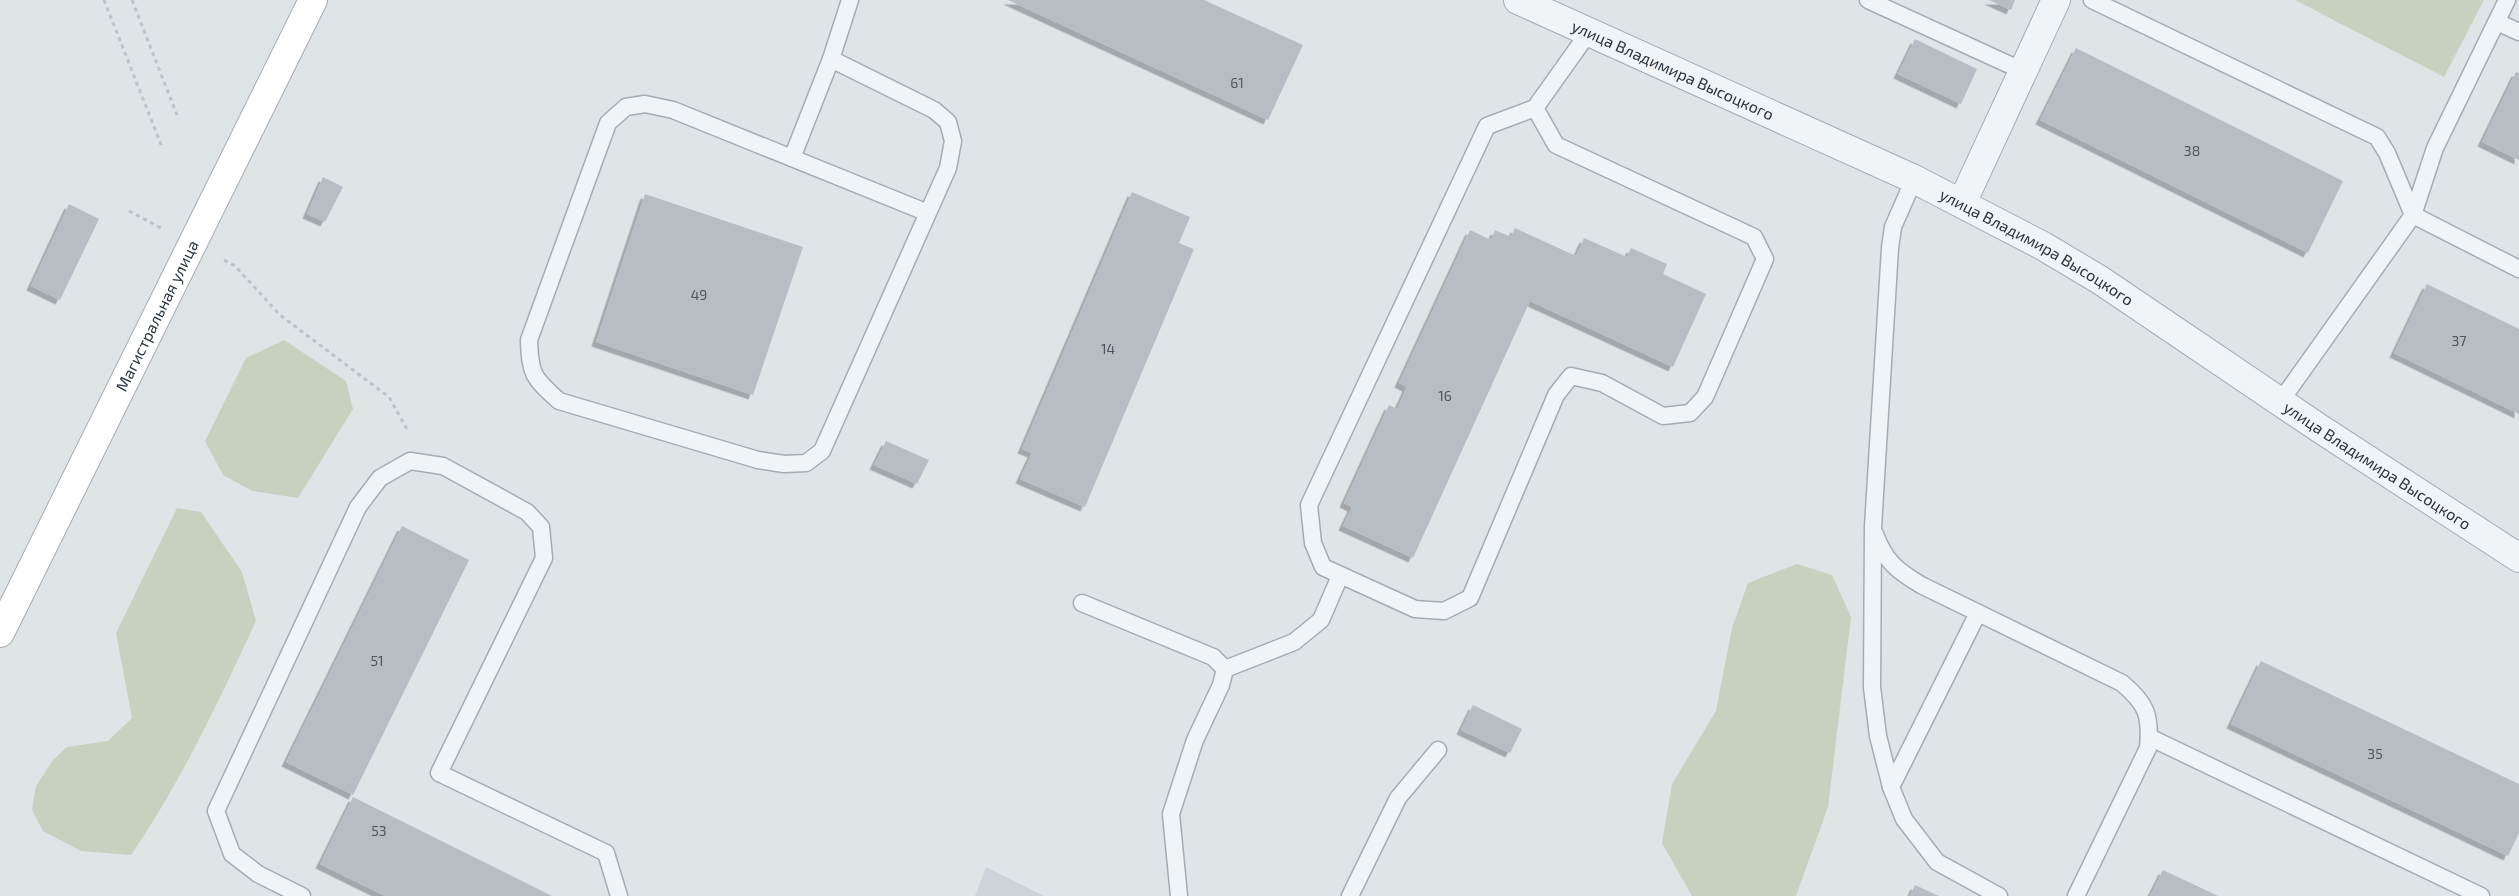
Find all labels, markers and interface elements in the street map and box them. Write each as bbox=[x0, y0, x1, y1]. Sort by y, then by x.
street label: улица Владимира Высоцкого bbox=[1569, 16, 1777, 124]
house number: 61 bbox=[1230, 74, 1244, 91]
house number: 38 bbox=[2184, 142, 2200, 159]
street label: улица Владимира Высоцкого bbox=[1936, 184, 2138, 309]
street label: Магистральная улица bbox=[111, 237, 202, 394]
house number: 49 bbox=[691, 286, 707, 303]
house number: 37 bbox=[2452, 332, 2466, 349]
house number: 14 bbox=[1101, 340, 1115, 357]
house number: 16 bbox=[1438, 387, 1452, 404]
street label: улица Владимира Высоцкого bbox=[2280, 397, 2475, 533]
house number: 51 bbox=[370, 652, 384, 669]
house number: 35 bbox=[2367, 745, 2383, 762]
house number: 53 bbox=[371, 822, 387, 839]

